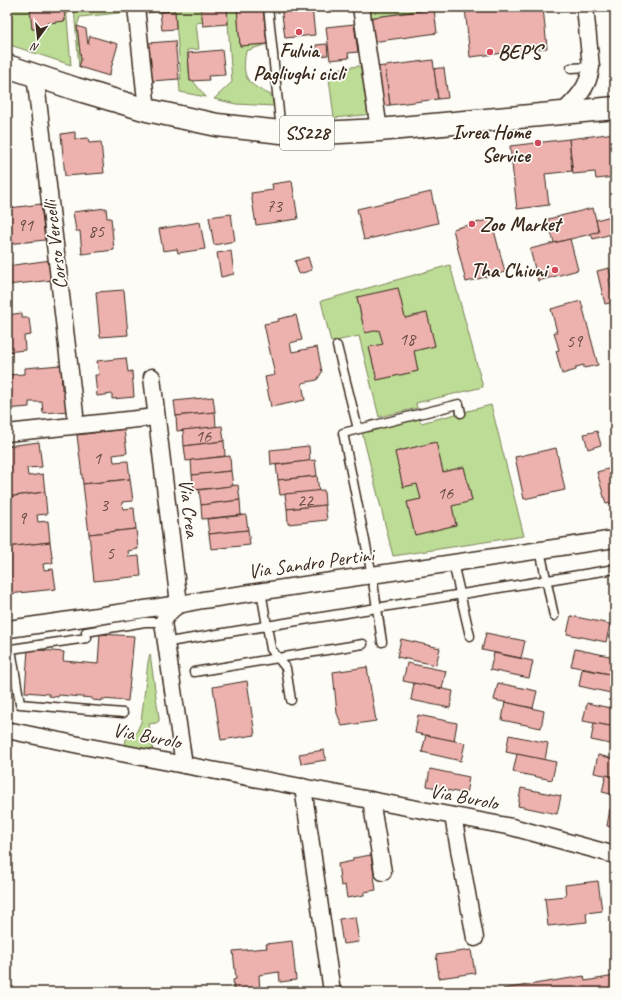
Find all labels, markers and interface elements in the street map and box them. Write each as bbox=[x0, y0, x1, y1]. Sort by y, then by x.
north arrow bbox=[18, 18, 58, 58]
marker: Fulvia Pagliughi cicli bbox=[294, 27, 304, 37]
place label: Fulvia Pagliughi cicli bbox=[253, 38, 348, 86]
text: N bbox=[28, 39, 41, 55]
place label: BEP'S bbox=[498, 40, 546, 65]
marker: BEP'S bbox=[485, 47, 495, 57]
road number: SS228 bbox=[280, 116, 334, 150]
place label: Ivrea Home Service bbox=[452, 120, 532, 168]
marker: Ivrea Home Service bbox=[533, 138, 543, 148]
house number: 73 bbox=[266, 195, 284, 217]
street label: Corso Vercelli bbox=[37, 197, 73, 291]
place label: Zoo Market bbox=[480, 212, 563, 237]
house number: 91 bbox=[17, 214, 34, 236]
marker: Zoo Market bbox=[467, 219, 477, 229]
house number: 85 bbox=[88, 220, 105, 242]
place label: Tha Chiuni bbox=[471, 258, 550, 283]
marker: Tha Chiuni bbox=[550, 265, 560, 275]
house number: 18 bbox=[399, 328, 417, 350]
house number: 59 bbox=[566, 330, 584, 352]
house number: 16 bbox=[195, 425, 212, 447]
house number: 1 bbox=[93, 447, 102, 469]
street label: Via Crea bbox=[173, 477, 205, 540]
house number: 16 bbox=[437, 482, 454, 504]
house number: 22 bbox=[297, 489, 315, 511]
house number: 3 bbox=[100, 494, 110, 516]
house number: 9 bbox=[18, 507, 28, 529]
house number: 5 bbox=[106, 542, 115, 564]
street label: Via Sandro Pertini bbox=[247, 542, 378, 584]
street label: Via Burolo bbox=[111, 717, 185, 755]
street label: Via Burolo bbox=[428, 778, 502, 816]

